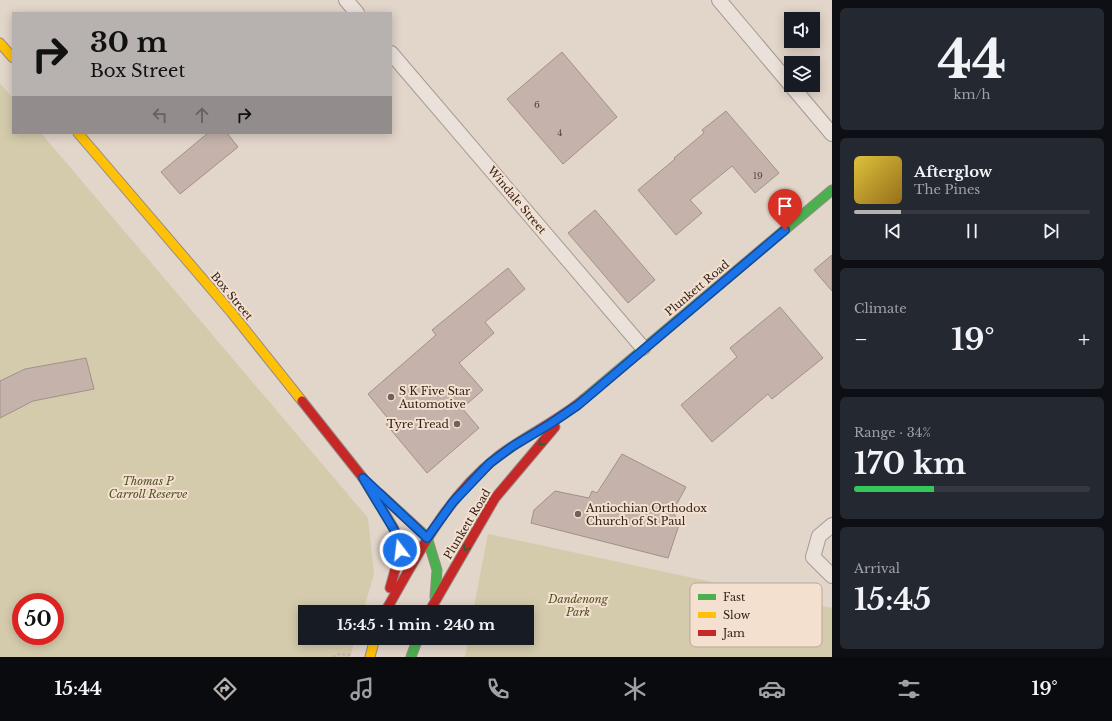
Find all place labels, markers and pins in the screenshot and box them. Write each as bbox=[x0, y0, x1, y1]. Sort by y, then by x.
pin bbox=[768, 189, 802, 230]
place label: S K Five Star Automotive bbox=[398, 384, 471, 411]
marker: S K Five Star Automotive bbox=[386, 392, 396, 402]
place label: Tyre Tread bbox=[387, 417, 450, 431]
marker: Tyre Tread bbox=[452, 419, 462, 429]
place label: Antiochian Orthodox Church of St Paul bbox=[585, 501, 707, 528]
marker: Antiochian Orthodox Church of St Paul bbox=[573, 509, 583, 519]

